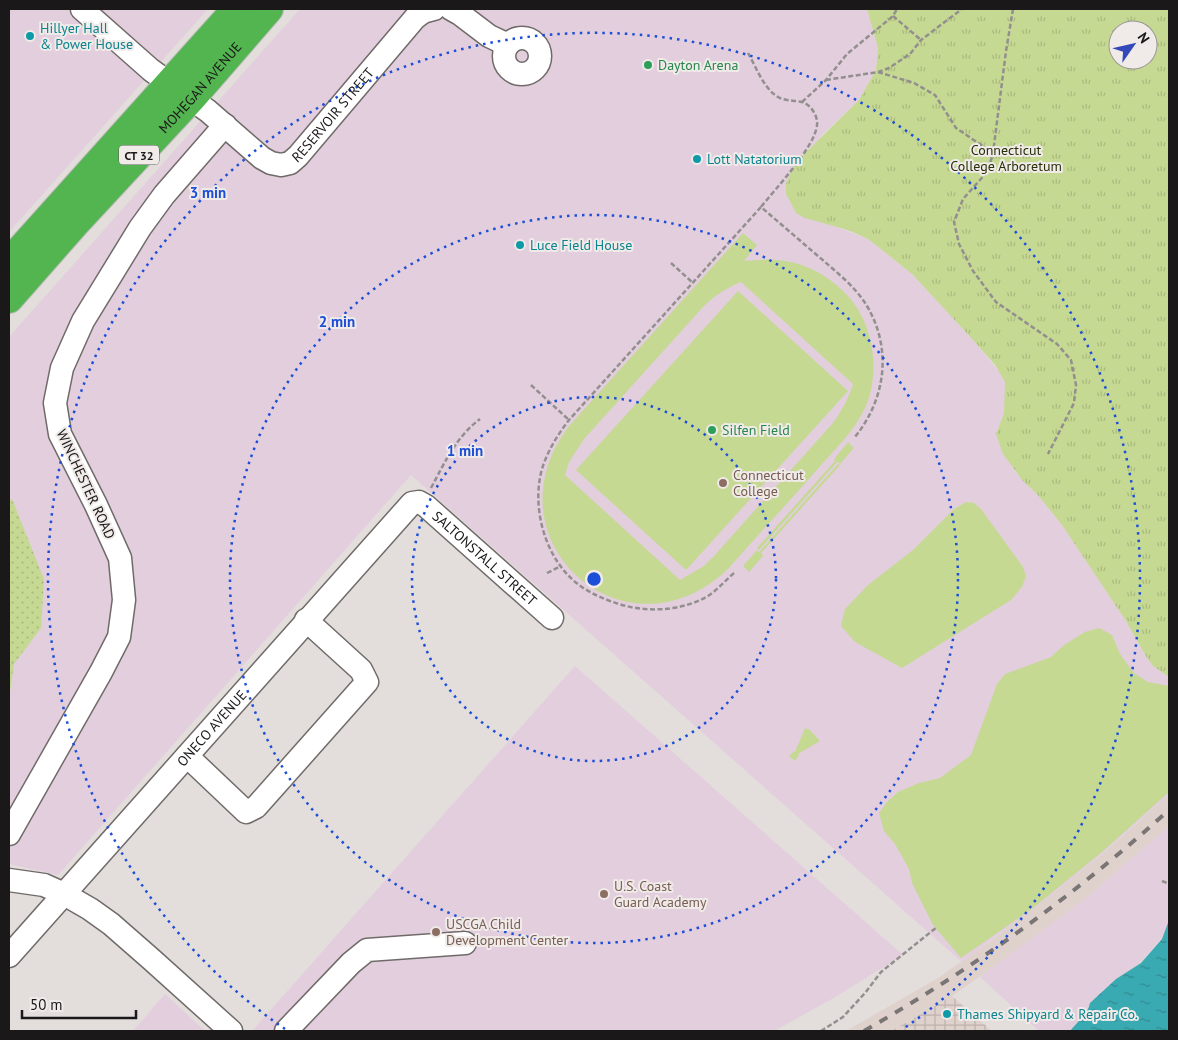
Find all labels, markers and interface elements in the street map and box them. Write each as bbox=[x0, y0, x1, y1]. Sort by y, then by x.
place label: Hillyer Hall & Power House bbox=[40, 19, 133, 53]
north arrow bbox=[1108, 20, 1158, 70]
text: N bbox=[1134, 29, 1154, 47]
marker: Hillyer Hall & Power House bbox=[24, 30, 36, 42]
street label: MOHEGAN AVENUE bbox=[155, 38, 245, 137]
place label: Dayton Arena bbox=[658, 56, 738, 74]
marker: Dayton Arena bbox=[642, 59, 654, 71]
street label: RESERVOIR STREET bbox=[288, 64, 378, 166]
park label: Connecticut College Arboretum bbox=[950, 141, 1062, 175]
road number: CT 32 bbox=[119, 146, 159, 164]
place label: Lott Natatorium bbox=[707, 150, 802, 168]
marker: Lott Natatorium bbox=[691, 153, 703, 165]
text: 3 min bbox=[190, 183, 226, 202]
place label: Luce Field House bbox=[530, 236, 632, 254]
marker: Luce Field House bbox=[514, 239, 526, 251]
text: 2 min bbox=[319, 312, 355, 331]
place label: Silfen Field bbox=[722, 421, 790, 439]
marker: Silfen Field bbox=[706, 424, 718, 436]
street label: WINCHESTER ROAD bbox=[53, 426, 119, 542]
text: 1 min bbox=[447, 441, 483, 460]
place label: Connecticut College bbox=[733, 466, 804, 500]
marker: Connecticut College bbox=[717, 477, 729, 489]
street label: SALTONSTALL STREET bbox=[429, 507, 541, 610]
centre of rings bbox=[585, 570, 603, 588]
street label: ONECO AVENUE bbox=[173, 686, 250, 770]
place label: U.S. Coast Guard Academy bbox=[614, 877, 707, 911]
marker: U.S. Coast Guard Academy bbox=[598, 888, 610, 900]
place label: USCGA Child Development Center bbox=[446, 915, 568, 949]
marker: USCGA Child Development Center bbox=[430, 926, 442, 938]
scale bar bbox=[22, 988, 136, 1020]
text: 50 m bbox=[30, 995, 63, 1014]
place label: Thames Shipyard & Repair Co. bbox=[957, 1005, 1138, 1023]
marker: Thames Shipyard & Repair Co. bbox=[941, 1008, 953, 1020]

